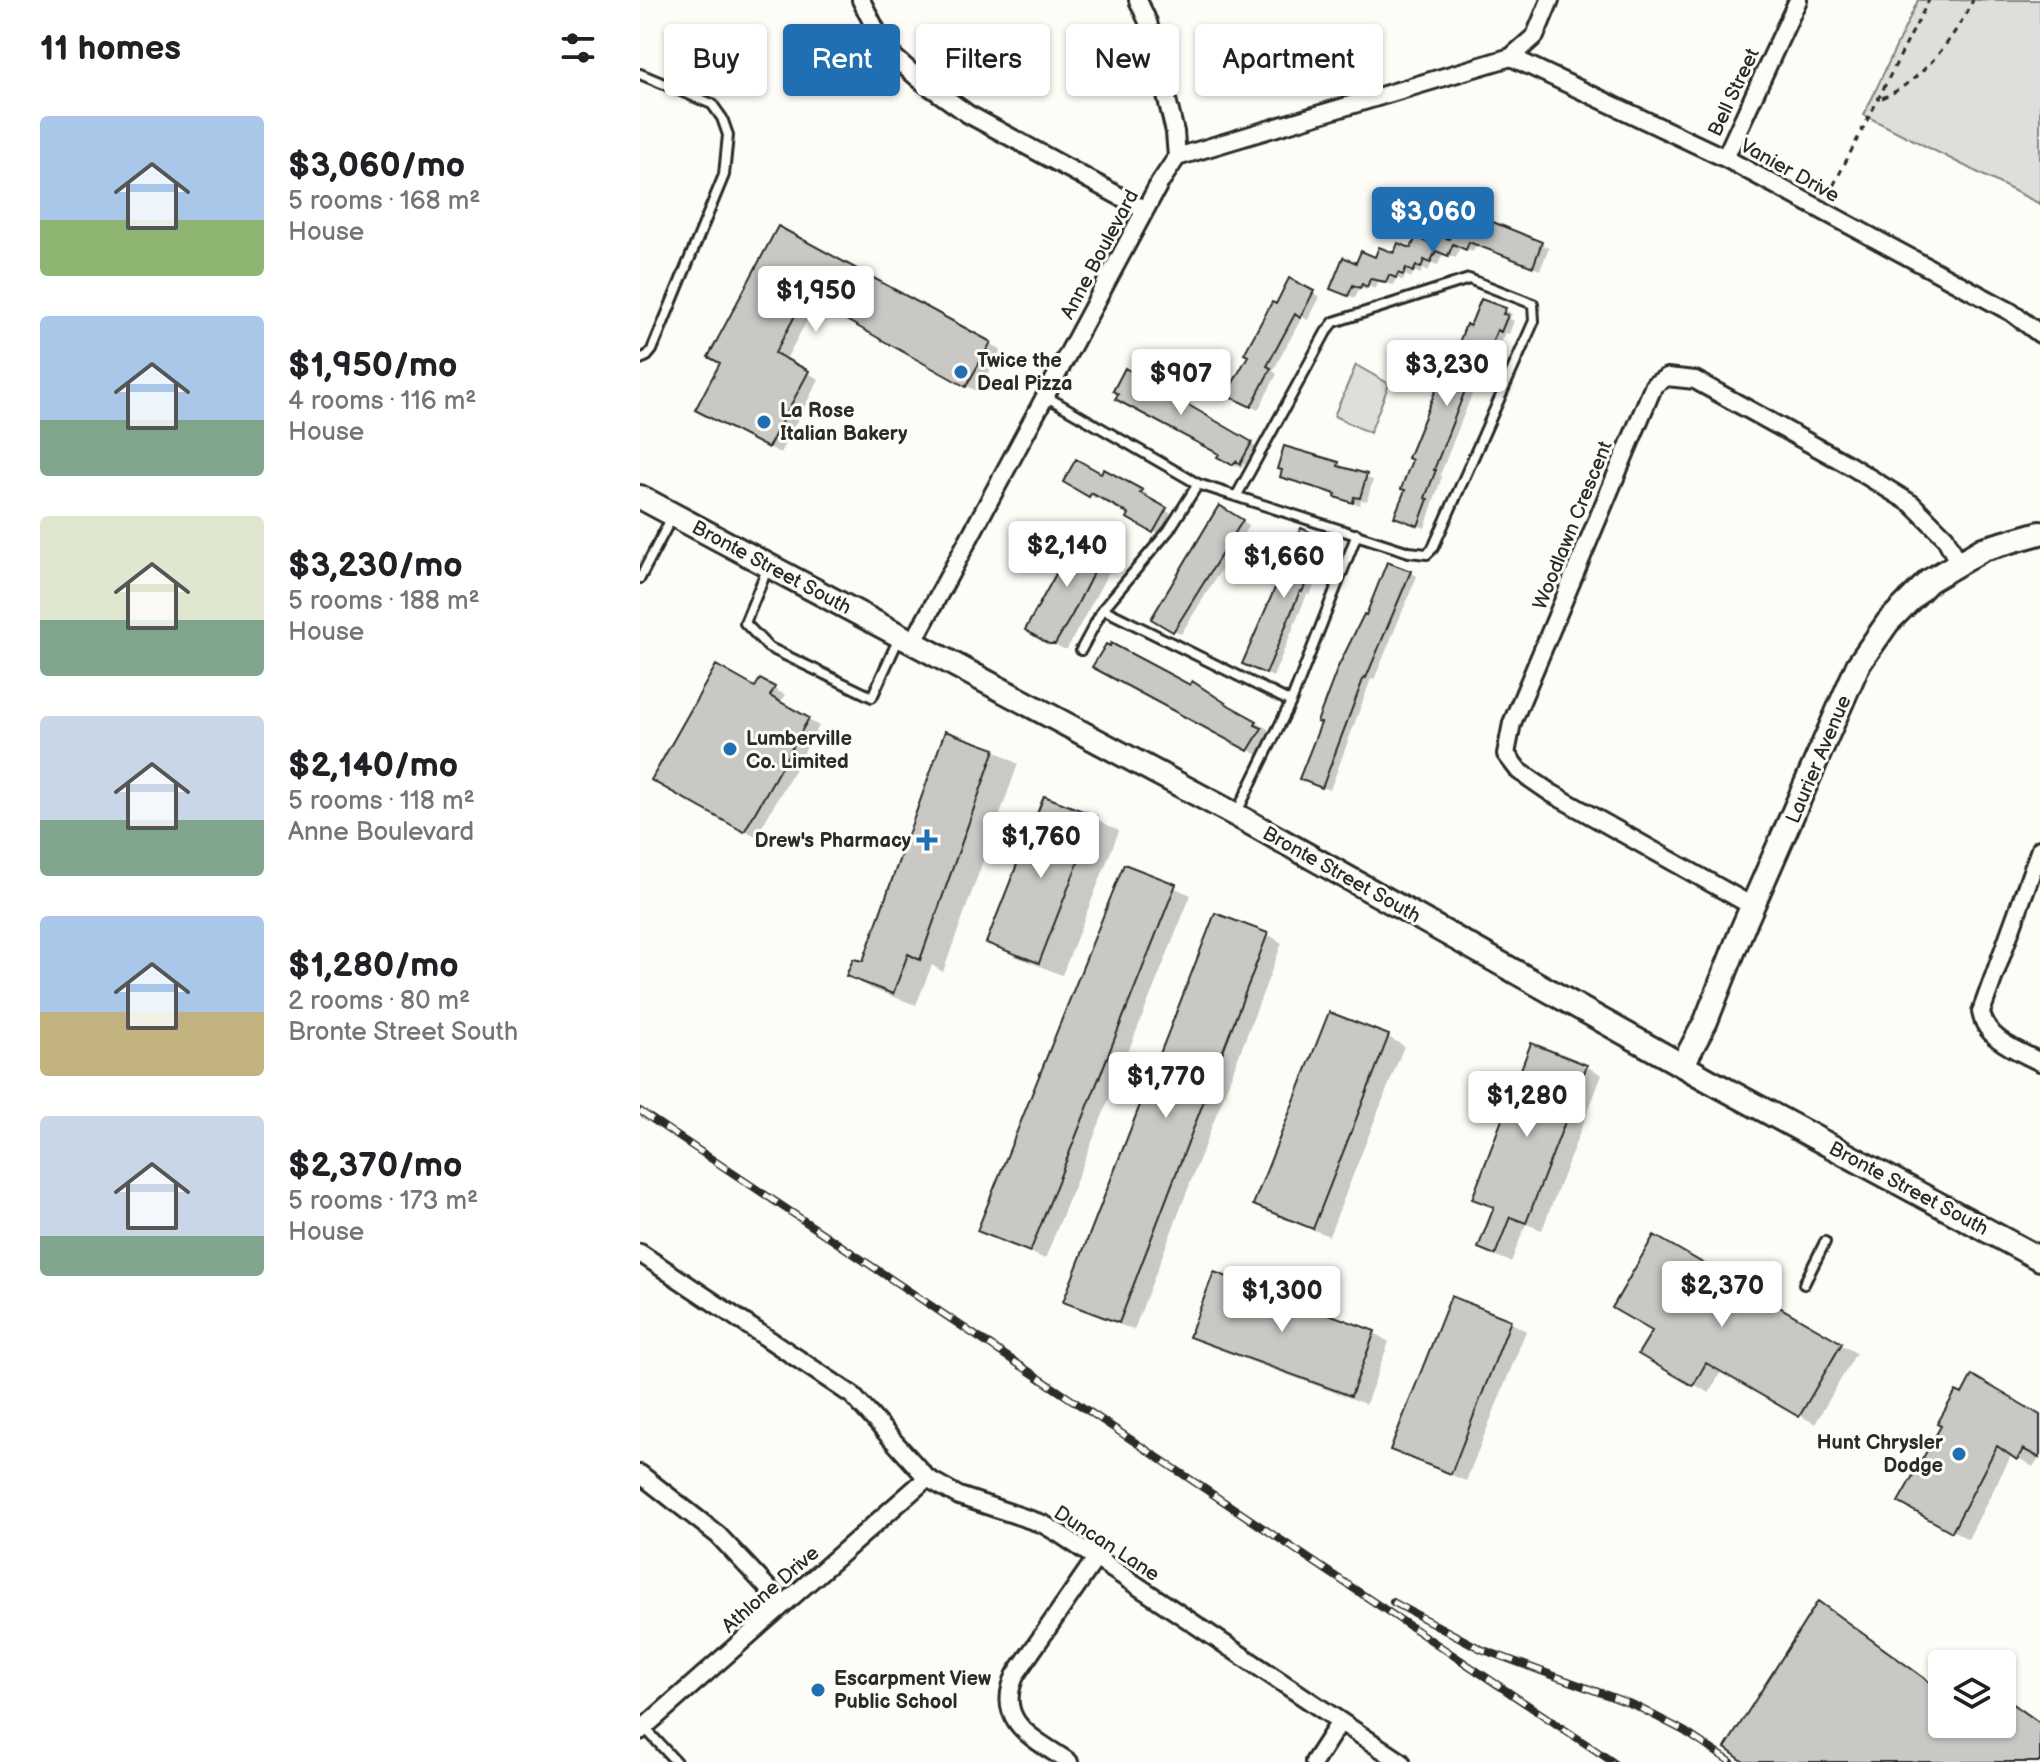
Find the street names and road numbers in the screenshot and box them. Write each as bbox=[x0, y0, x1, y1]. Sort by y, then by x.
street label: Bell Street bbox=[1703, 45, 1765, 140]
street label: Vanier Drive bbox=[1736, 134, 1843, 208]
street label: Anne Boulevard bbox=[1056, 186, 1144, 323]
street label: Woodlawn Crescent bbox=[1528, 438, 1618, 613]
street label: Bronte Street South bbox=[688, 516, 855, 620]
street label: Laurier Avenue bbox=[1781, 692, 1857, 827]
street label: Bronte Street South bbox=[1258, 821, 1425, 928]
street label: Bronte Street South bbox=[1825, 1137, 1992, 1241]
street label: Duncan Lane bbox=[1049, 1501, 1164, 1587]
street label: Athlone Drive bbox=[717, 1541, 824, 1638]

